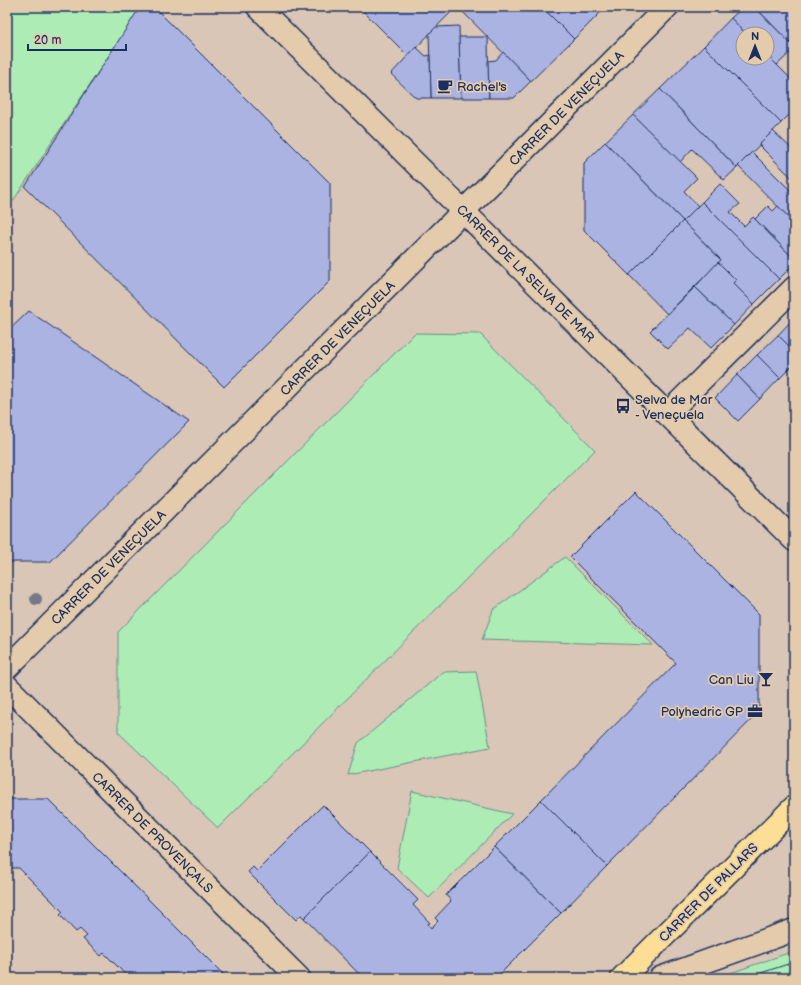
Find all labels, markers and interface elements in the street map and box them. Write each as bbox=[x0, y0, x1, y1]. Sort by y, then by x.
scale bar bbox=[28, 26, 126, 52]
north arrow bbox=[735, 26, 775, 66]
text: N bbox=[751, 30, 759, 43]
text: 20 m bbox=[34, 33, 61, 48]
street label: CARRER DE VENEÇUELA bbox=[506, 48, 627, 169]
cafe icon: Rachel's bbox=[436, 77, 454, 95]
place label: Rachel's bbox=[457, 79, 507, 95]
street label: CARRER DE LA SELVA DE MAR bbox=[453, 201, 598, 346]
street label: CARRER DE VENEÇUELA bbox=[277, 278, 398, 399]
place label: Selva de Mar - Veneçuela bbox=[635, 392, 713, 423]
bus stop icon: Selva de Mar - Veneçuela bbox=[614, 397, 632, 415]
street label: CARRER DE VENEÇUELA bbox=[48, 507, 169, 628]
bar icon: Can Liu bbox=[757, 670, 775, 688]
place label: Can Liu bbox=[709, 672, 754, 688]
office icon: Polyhedric GP bbox=[746, 702, 764, 720]
place label: Polyhedric GP bbox=[661, 704, 743, 720]
street label: CARRER DE PROVENÇALS bbox=[88, 769, 216, 897]
street label: CARRER DE PALLARS bbox=[656, 840, 762, 946]

